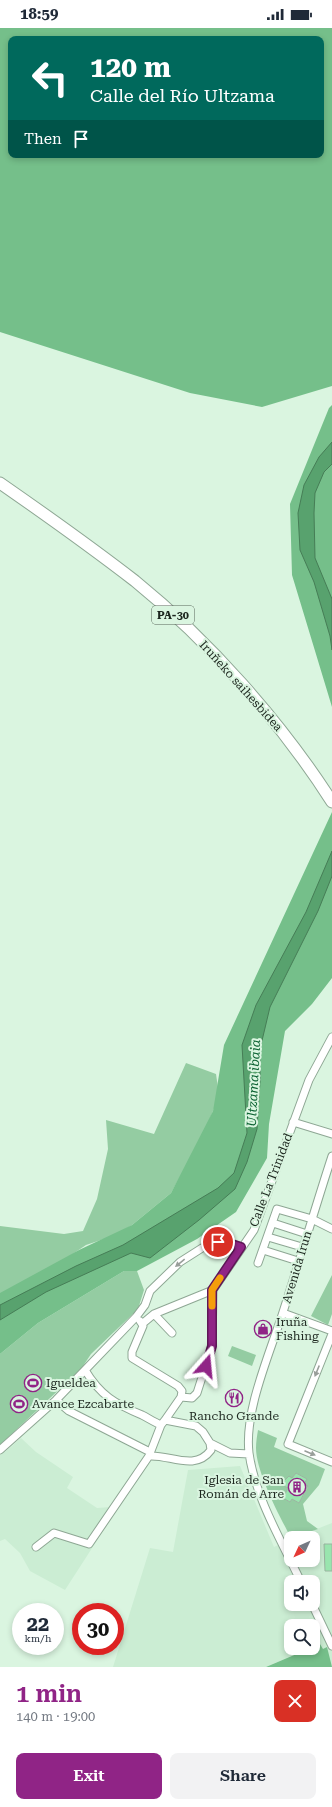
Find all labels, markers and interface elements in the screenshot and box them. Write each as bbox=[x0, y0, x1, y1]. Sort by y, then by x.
text: 18:59 bbox=[20, 5, 58, 23]
text: 120 m bbox=[90, 51, 171, 84]
icon: left bbox=[24, 52, 76, 104]
text: Calle del Río Ultzama bbox=[90, 85, 275, 106]
icon: arrive bbox=[70, 128, 92, 150]
text: Then bbox=[24, 130, 62, 148]
road number: PA-30 bbox=[152, 606, 194, 624]
street label: Iruñeko saihesbidea bbox=[197, 638, 286, 735]
water label: Ultzama ibaia bbox=[244, 1039, 263, 1127]
street label: Calle La Trinidad bbox=[247, 1131, 295, 1229]
pin bbox=[201, 1225, 235, 1259]
street label: Avenida Irun bbox=[279, 1229, 315, 1305]
icon: arrive bbox=[207, 1231, 229, 1253]
one-way arrow bbox=[175, 1258, 186, 1267]
place label: Iruña Fishing bbox=[276, 1315, 319, 1343]
shop icon: Iruña Fishing bbox=[253, 1319, 273, 1339]
position arrow bbox=[185, 1345, 227, 1387]
one-way arrow bbox=[314, 1365, 320, 1377]
sports icon: Igueldea bbox=[23, 1373, 43, 1393]
place label: Igueldea bbox=[46, 1376, 96, 1390]
restaurant icon: Rancho Grande bbox=[224, 1388, 244, 1408]
sports icon: Avance Ezcabarte bbox=[9, 1394, 29, 1414]
place label: Avance Ezcabarte bbox=[32, 1397, 134, 1411]
place label: Rancho Grande bbox=[189, 1409, 279, 1423]
one-way arrow bbox=[304, 1450, 315, 1456]
place label: Iglesia de San Román de Arre bbox=[198, 1473, 284, 1501]
building icon: Iglesia de San Román de Arre bbox=[287, 1477, 307, 1497]
north arrow bbox=[284, 1531, 320, 1567]
map controls bbox=[284, 1531, 320, 1655]
button: sound bbox=[284, 1575, 320, 1611]
speed limit sign: 30 bbox=[72, 1603, 124, 1655]
text: 22 bbox=[27, 1612, 49, 1636]
button: search bbox=[284, 1619, 320, 1655]
text: km/h bbox=[25, 1633, 51, 1644]
text: 1 min bbox=[16, 1680, 82, 1708]
button: close bbox=[274, 1680, 316, 1722]
text: 140 m · 19:00 bbox=[16, 1709, 95, 1724]
button: Exit bbox=[16, 1753, 162, 1799]
button: Share bbox=[170, 1753, 316, 1799]

